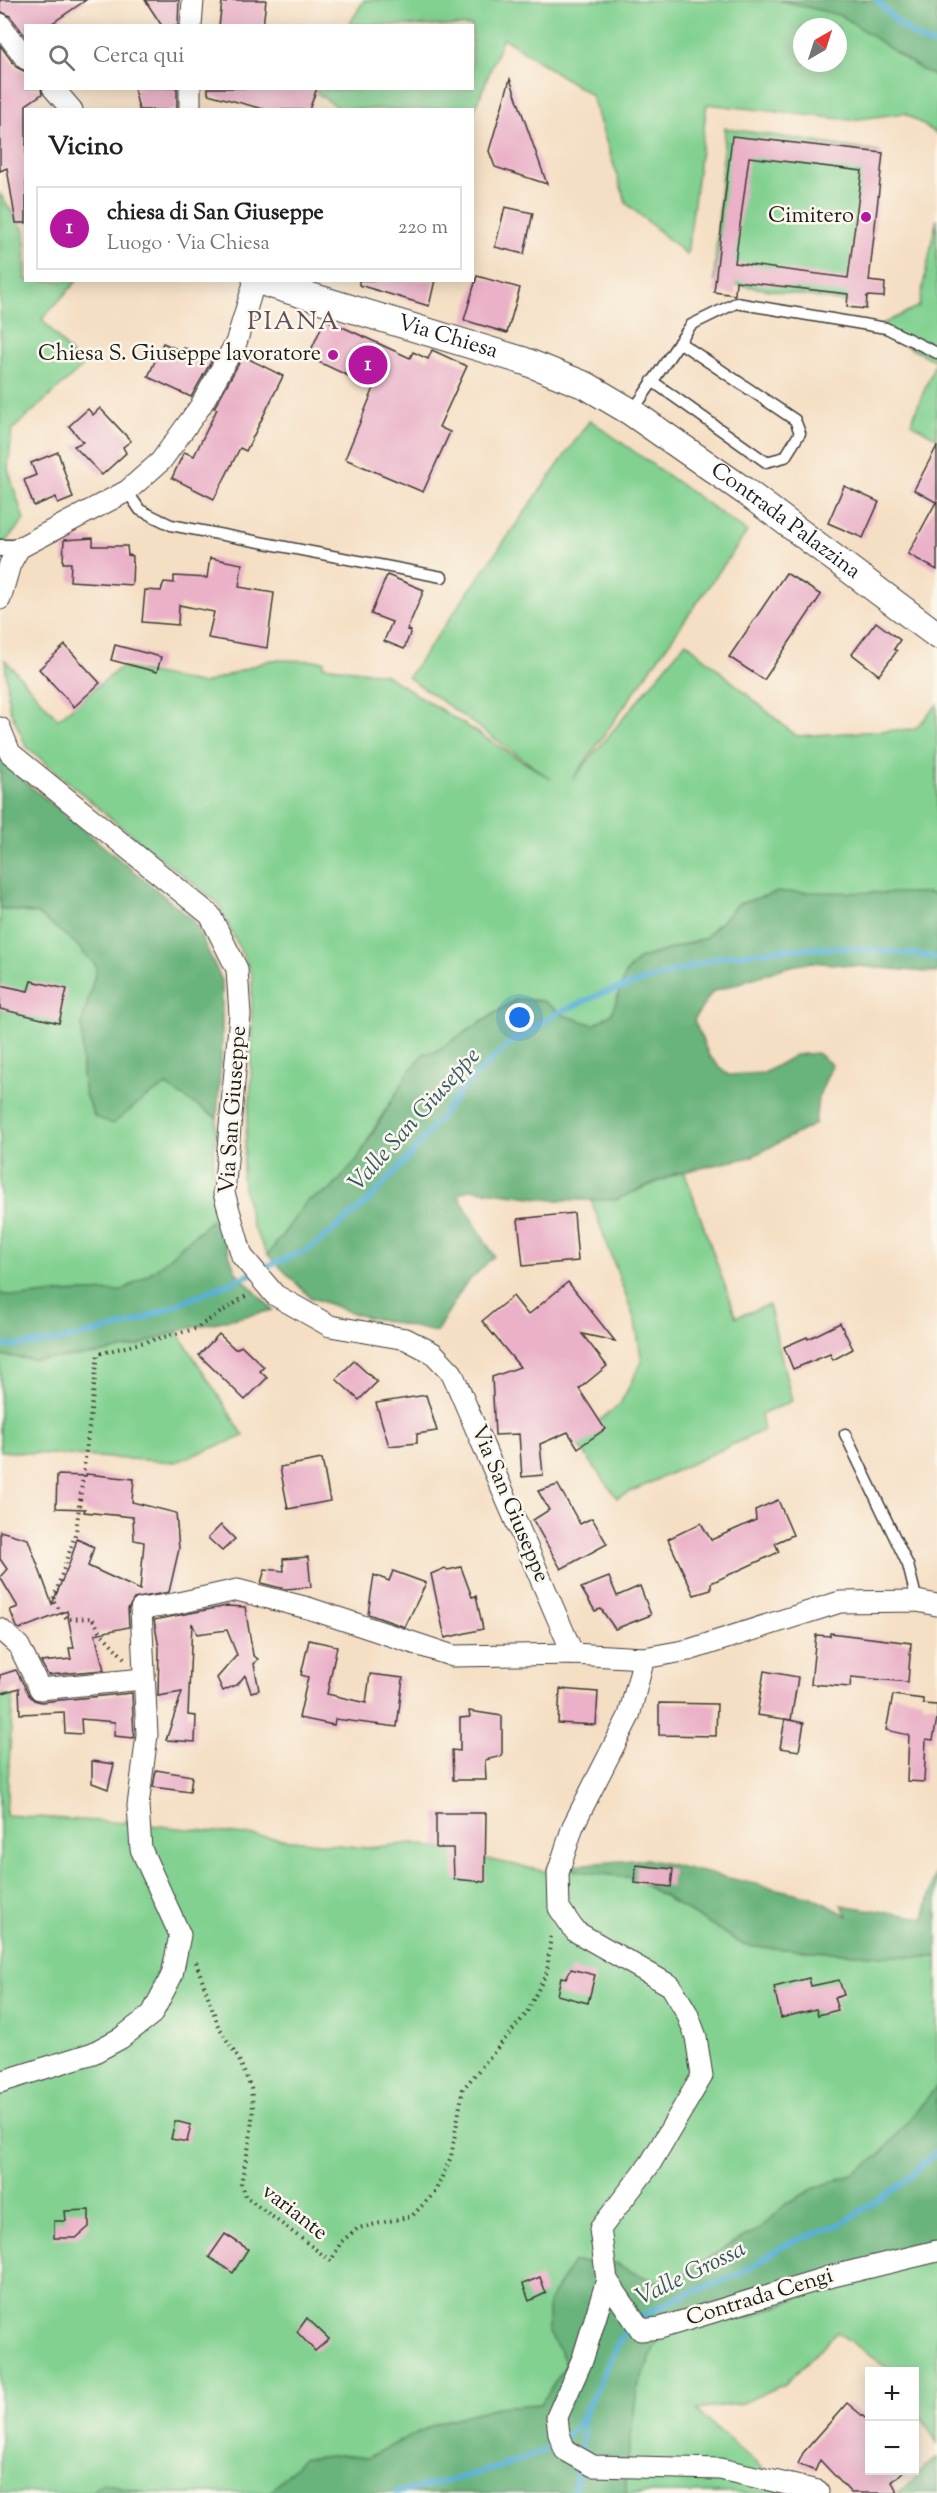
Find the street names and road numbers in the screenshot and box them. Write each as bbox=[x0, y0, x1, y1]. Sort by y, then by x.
street label: Via Chiesa bbox=[393, 308, 502, 368]
street label: Contrada Palazzina bbox=[703, 456, 867, 588]
street label: Via San Giuseppe bbox=[212, 1025, 256, 1195]
street label: Via San Giuseppe bbox=[461, 1420, 557, 1588]
street label: variante bbox=[254, 2177, 334, 2249]
street label: Contrada Cengi bbox=[683, 2260, 837, 2336]

